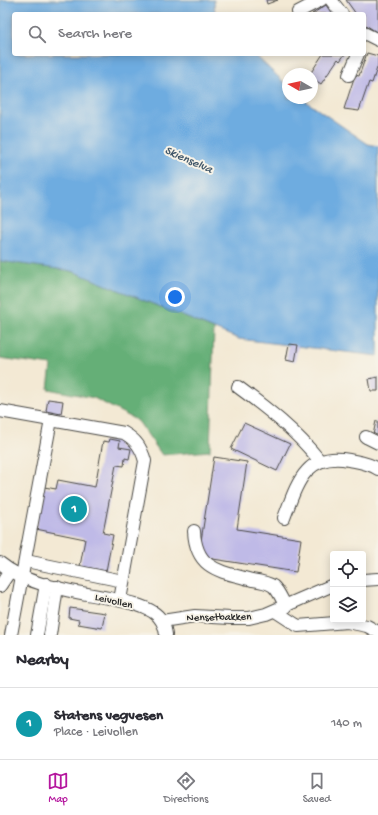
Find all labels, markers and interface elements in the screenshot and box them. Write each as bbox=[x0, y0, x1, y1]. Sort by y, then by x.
search box bbox=[12, 12, 366, 56]
icon: search bbox=[26, 23, 48, 45]
text: Search here bbox=[58, 25, 132, 43]
north arrow bbox=[282, 68, 318, 104]
water label: Skienselva bbox=[162, 144, 215, 178]
your location bbox=[165, 287, 185, 307]
pin: 1 bbox=[61, 494, 87, 524]
map controls bbox=[330, 551, 366, 623]
button: locate bbox=[330, 551, 366, 587]
button: layers bbox=[330, 587, 366, 623]
street label: Leivollen bbox=[93, 592, 134, 612]
street label: Nensetbakken bbox=[186, 611, 252, 625]
text: Nearby bbox=[16, 651, 69, 671]
text: Statens vegvesen bbox=[54, 707, 163, 725]
text: 1 bbox=[26, 716, 32, 731]
text: 140 m bbox=[331, 716, 362, 731]
text: Place · Leivollen bbox=[54, 725, 138, 740]
tab: Map bbox=[47, 770, 69, 806]
tab: Directions bbox=[164, 770, 208, 806]
tab: Saved bbox=[303, 770, 331, 806]

